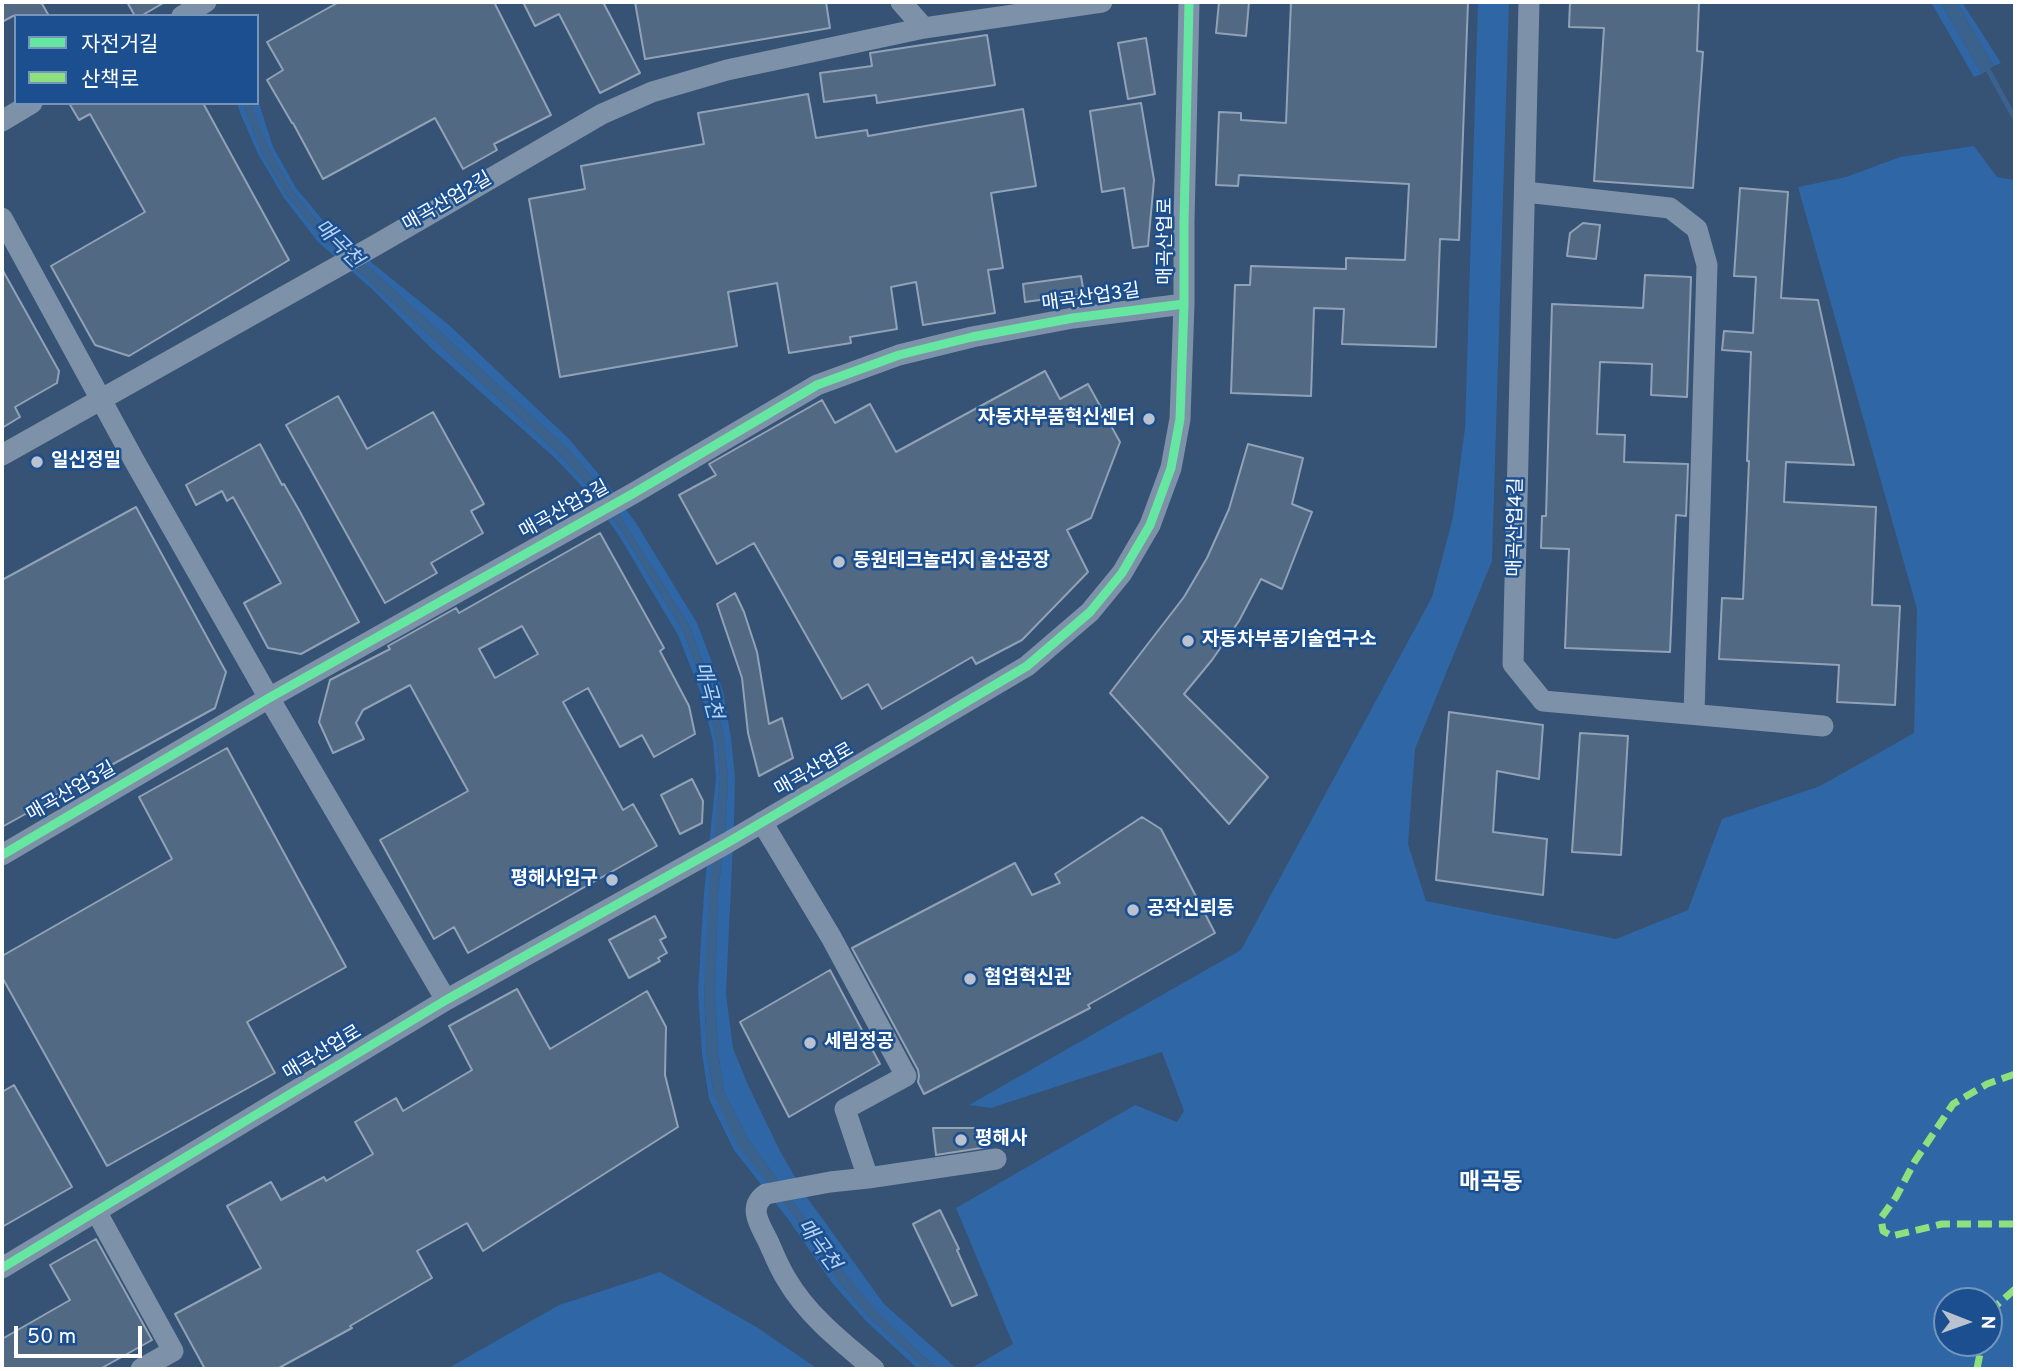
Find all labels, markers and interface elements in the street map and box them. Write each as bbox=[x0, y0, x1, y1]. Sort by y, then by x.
legend bbox=[14, 14, 259, 105]
text: 자전거길 bbox=[81, 32, 158, 59]
text: 산책로 bbox=[81, 67, 139, 94]
street label: 매곡산업2길 bbox=[399, 168, 497, 238]
street label: 매곡산업로 bbox=[1156, 197, 1178, 285]
water label: 매곡천 bbox=[308, 216, 366, 274]
street label: 매곡산업3길 bbox=[1040, 281, 1142, 317]
place label: 자동차부품혁신센터 bbox=[978, 408, 1135, 430]
marker: 자동차부품혁신센터 bbox=[1141, 411, 1157, 427]
place label: 일신정밀 bbox=[51, 451, 121, 473]
marker: 일신정밀 bbox=[29, 454, 45, 470]
street label: 매곡산업3길 bbox=[516, 477, 614, 545]
street label: 매곡산업4길 bbox=[1505, 477, 1529, 577]
place label: 동원테크놀러지 울산공장 bbox=[853, 551, 1050, 573]
marker: 동원테크놀러지 울산공장 bbox=[831, 554, 847, 570]
place label: 자동차부품기술연구소 bbox=[1202, 630, 1377, 652]
marker: 자동차부품기술연구소 bbox=[1180, 633, 1196, 649]
water label: 매곡천 bbox=[686, 660, 726, 722]
street label: 매곡산업로 bbox=[771, 739, 859, 803]
street label: 매곡산업3길 bbox=[24, 758, 120, 828]
place label: 평해사입구 bbox=[511, 869, 598, 891]
marker: 평해사입구 bbox=[604, 872, 620, 888]
place label: 공작신뢰동 bbox=[1147, 899, 1234, 921]
marker: 공작신뢰동 bbox=[1125, 902, 1141, 918]
place label: 협업혁신관 bbox=[984, 968, 1071, 990]
marker: 협업혁신관 bbox=[962, 971, 978, 987]
street label: 매곡산업로 bbox=[280, 1022, 366, 1086]
place label: 세림정공 bbox=[824, 1032, 894, 1054]
marker: 세림정공 bbox=[802, 1035, 818, 1051]
place label: 평해사 bbox=[975, 1129, 1027, 1151]
marker: 평해사 bbox=[953, 1132, 969, 1148]
district label: 매곡동 bbox=[1459, 1170, 1523, 1198]
water label: 매곡천 bbox=[790, 1215, 844, 1277]
north arrow bbox=[1933, 1287, 2003, 1357]
scale bar bbox=[18, 1312, 145, 1356]
text: N bbox=[1975, 1315, 1999, 1329]
text: 50 m bbox=[27, 1324, 76, 1351]

